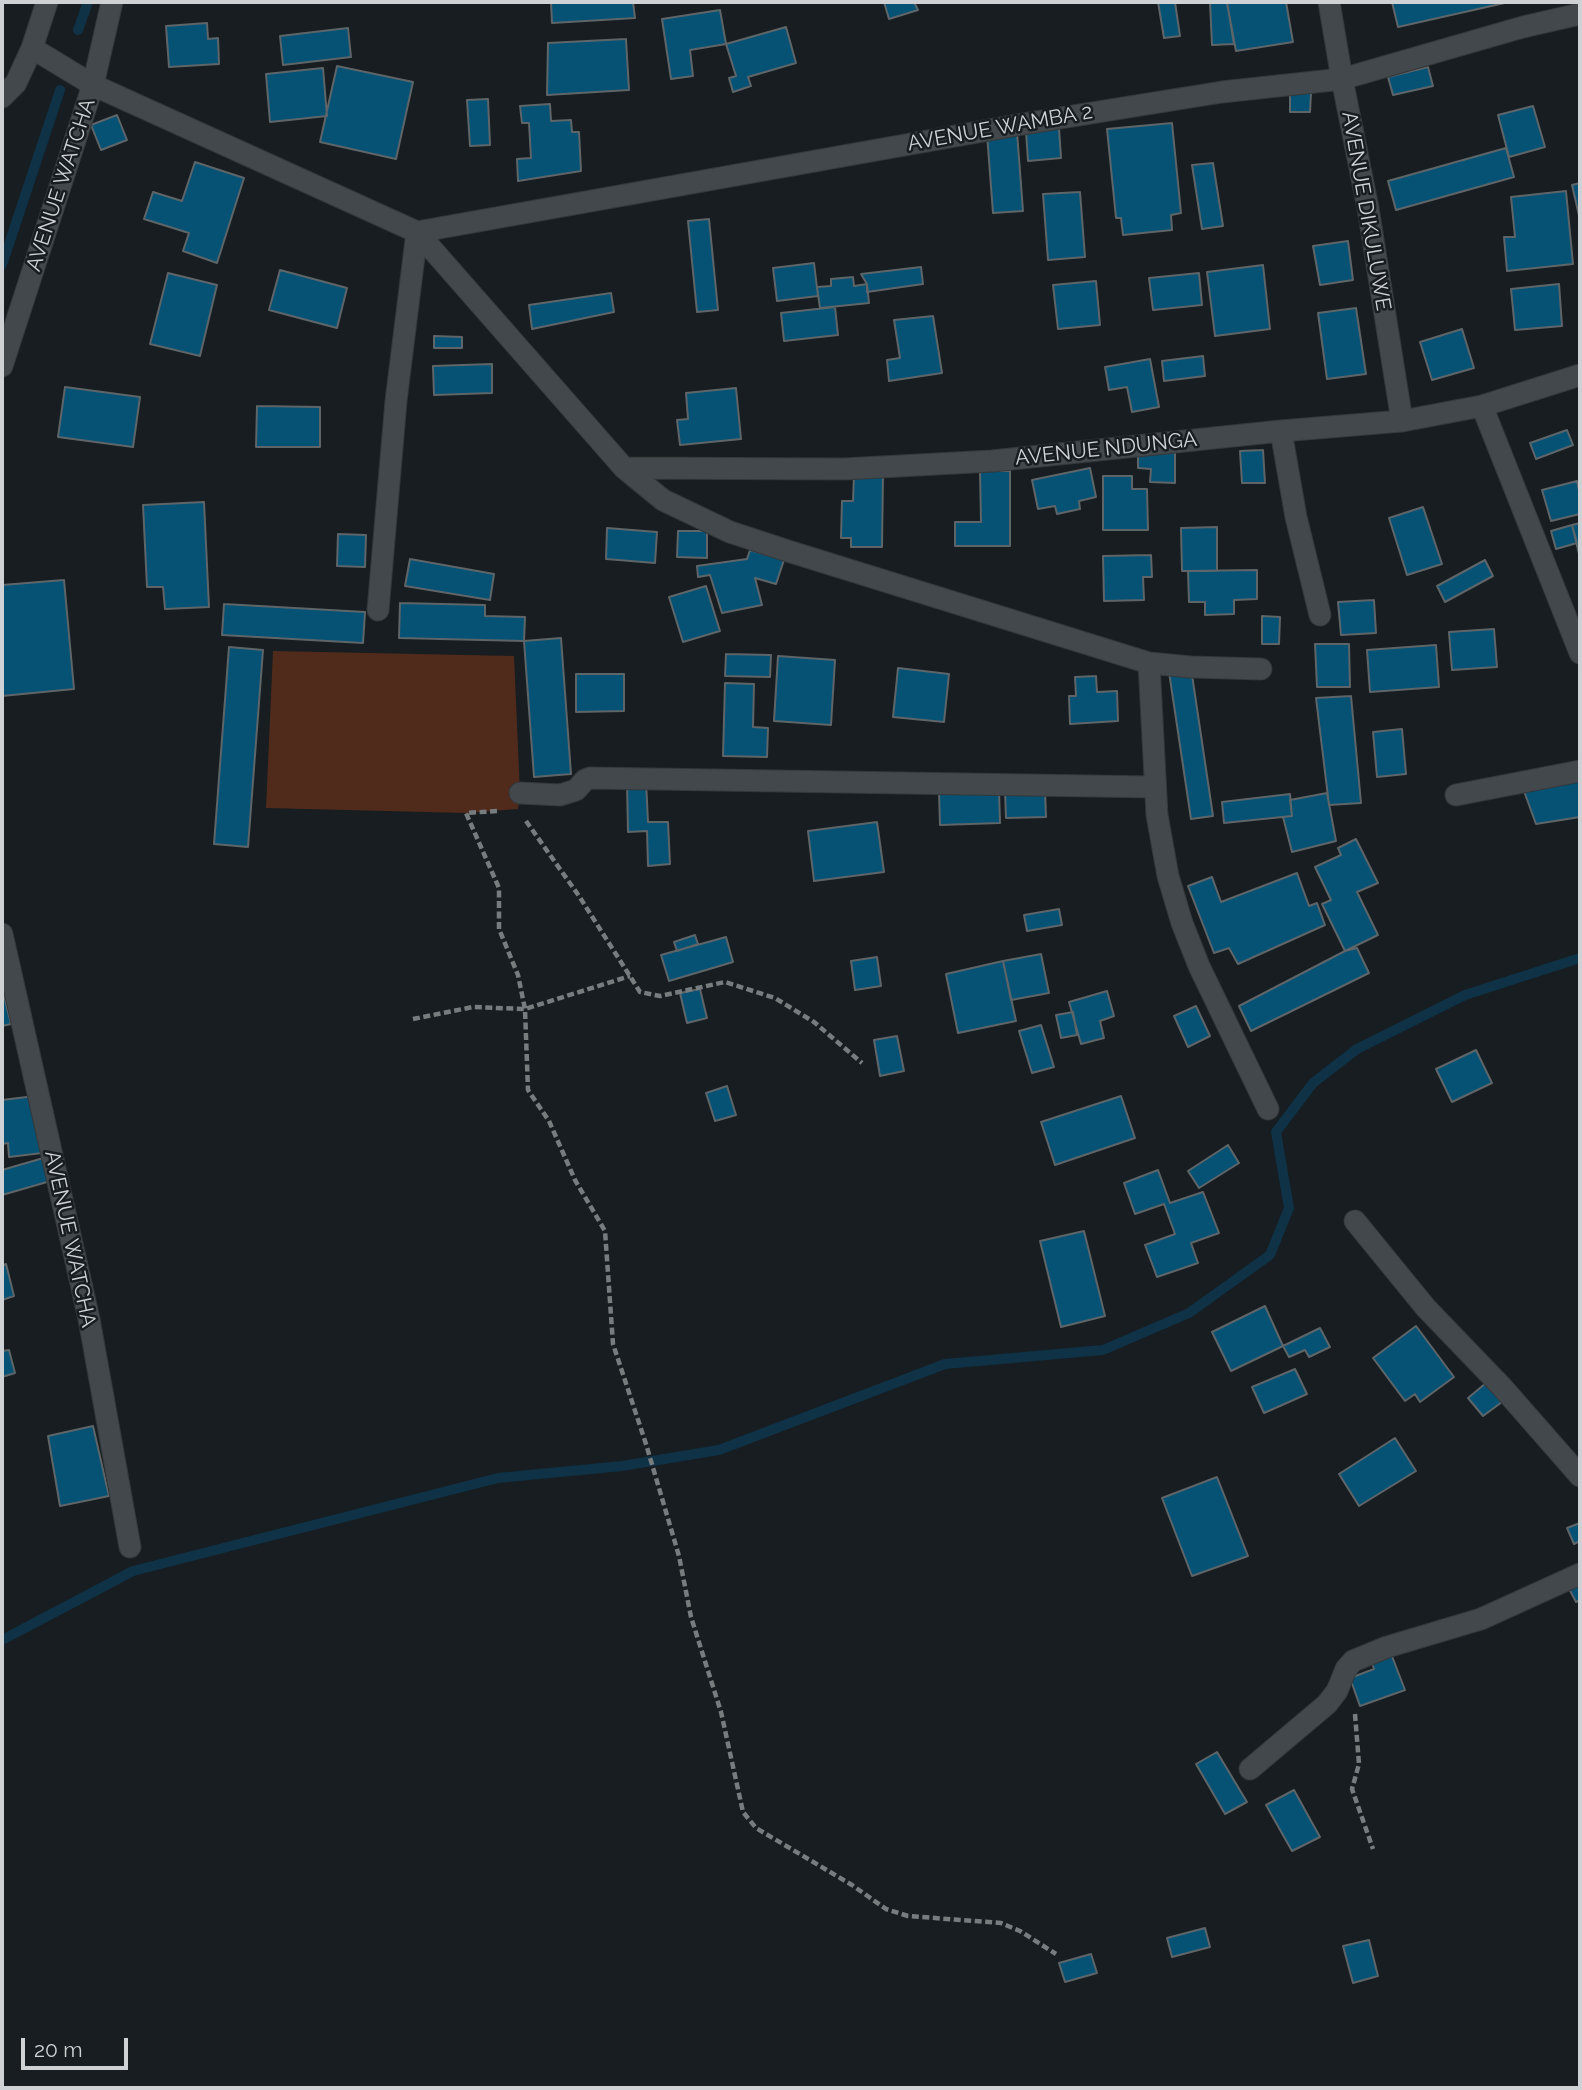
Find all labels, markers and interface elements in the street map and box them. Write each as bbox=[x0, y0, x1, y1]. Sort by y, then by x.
street label: AVENUE WATCHA bbox=[21, 95, 101, 275]
street label: AVENUE WAMBA 2 bbox=[905, 99, 1095, 157]
street label: AVENUE DIKULUWE bbox=[1336, 109, 1396, 313]
street label: AVENUE NDUNGA bbox=[1014, 427, 1198, 471]
street label: AVENUE WATCHA bbox=[39, 1148, 101, 1330]
scale bar bbox=[24, 2024, 131, 2068]
text: 20 m bbox=[34, 2037, 82, 2062]

